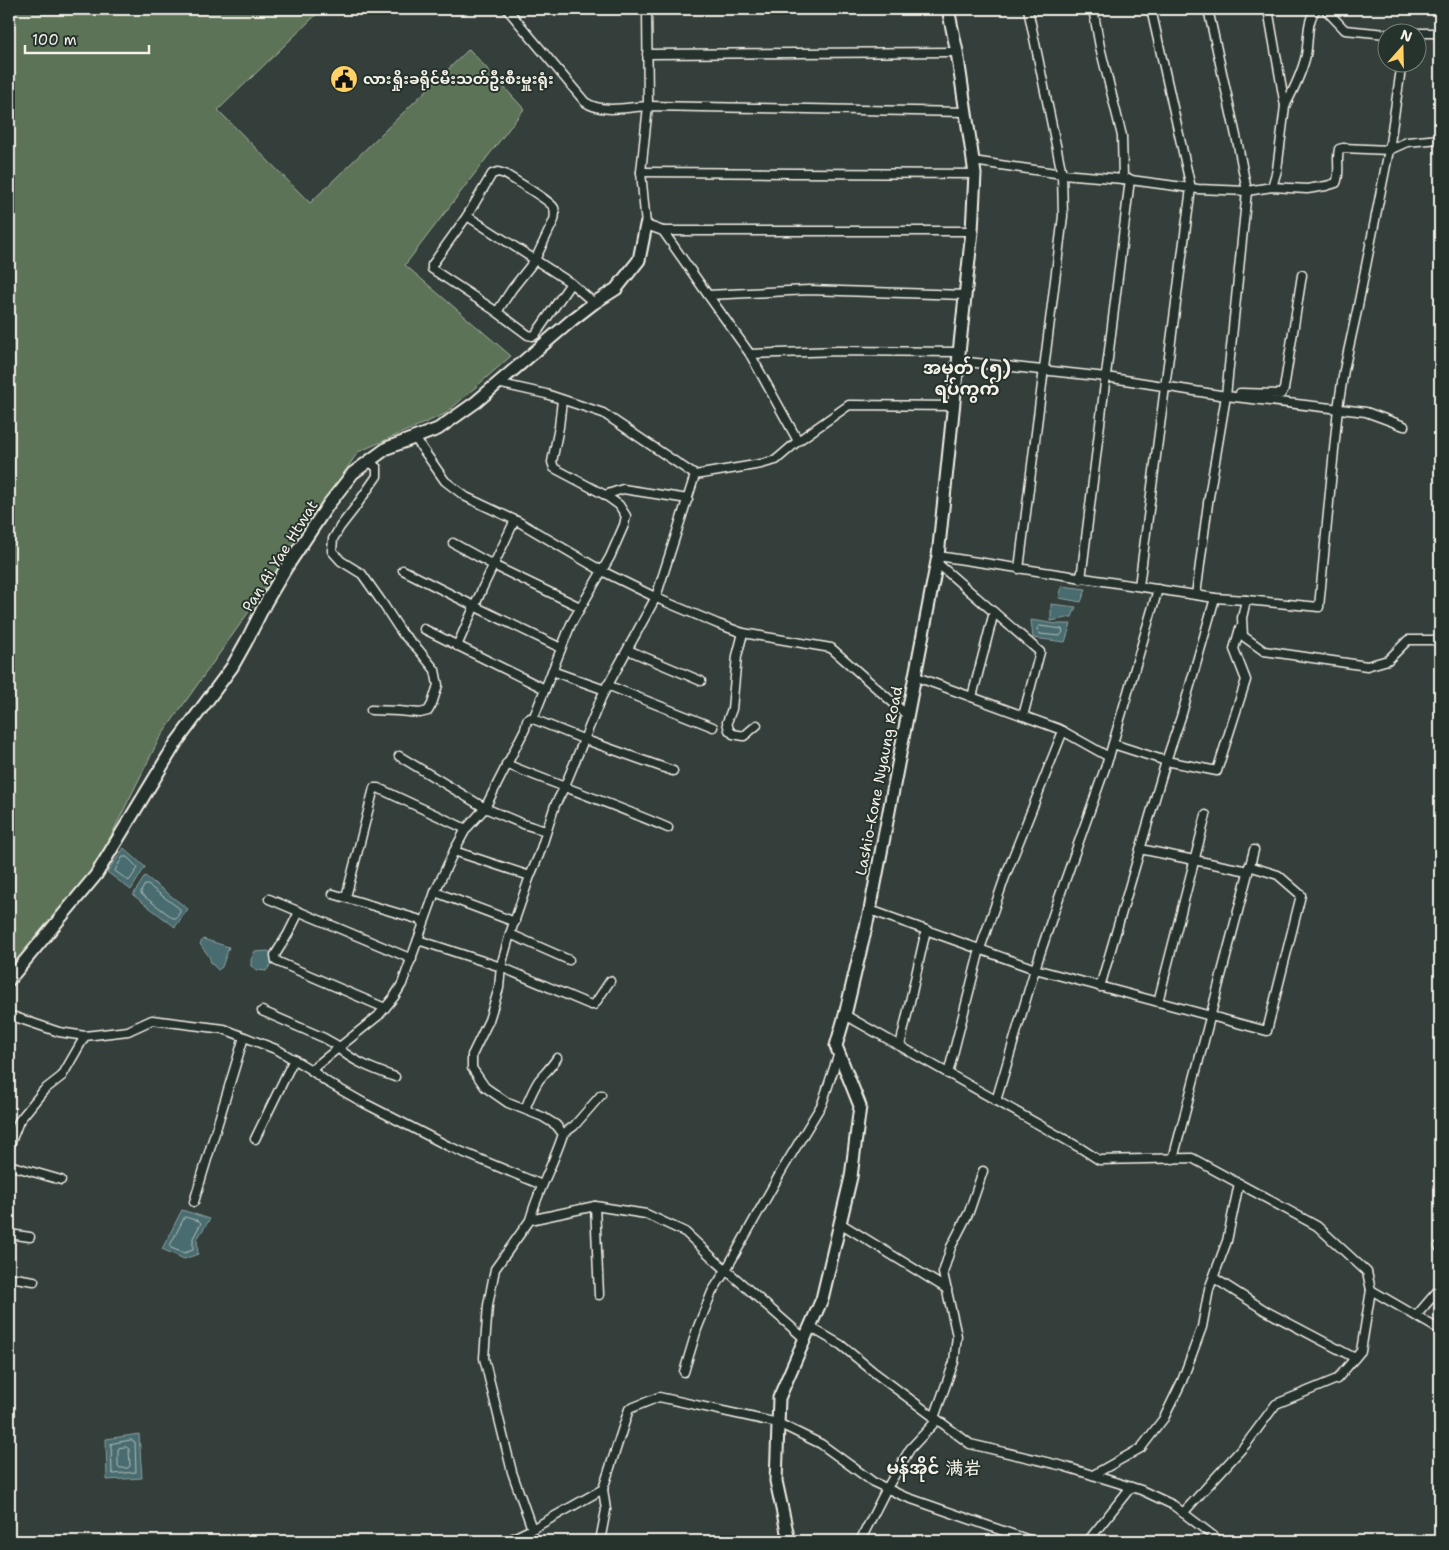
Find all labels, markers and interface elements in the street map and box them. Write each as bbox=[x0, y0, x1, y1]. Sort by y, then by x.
scale bar bbox=[25, 22, 149, 54]
north arrow bbox=[1376, 22, 1426, 72]
text: N bbox=[1398, 25, 1415, 46]
text: 100 m bbox=[32, 30, 77, 50]
public building icon: လားရှိုးခရိုင်မီးသတ်ဦးစီးမှူးရုံး bbox=[329, 64, 359, 94]
place label: လားရှိုးခရိုင်မီးသတ်ဦးစီးမှူးရုံး bbox=[363, 69, 554, 91]
district label: အမှတ် (၅) ရပ်ကွက် bbox=[923, 356, 1011, 403]
street label: Pan Ai Yae Htwat bbox=[238, 496, 322, 616]
street label: Lashio-Kone Nyaung Road bbox=[851, 684, 907, 877]
district label: မန်အိုင် 满岩 bbox=[887, 1456, 982, 1482]

